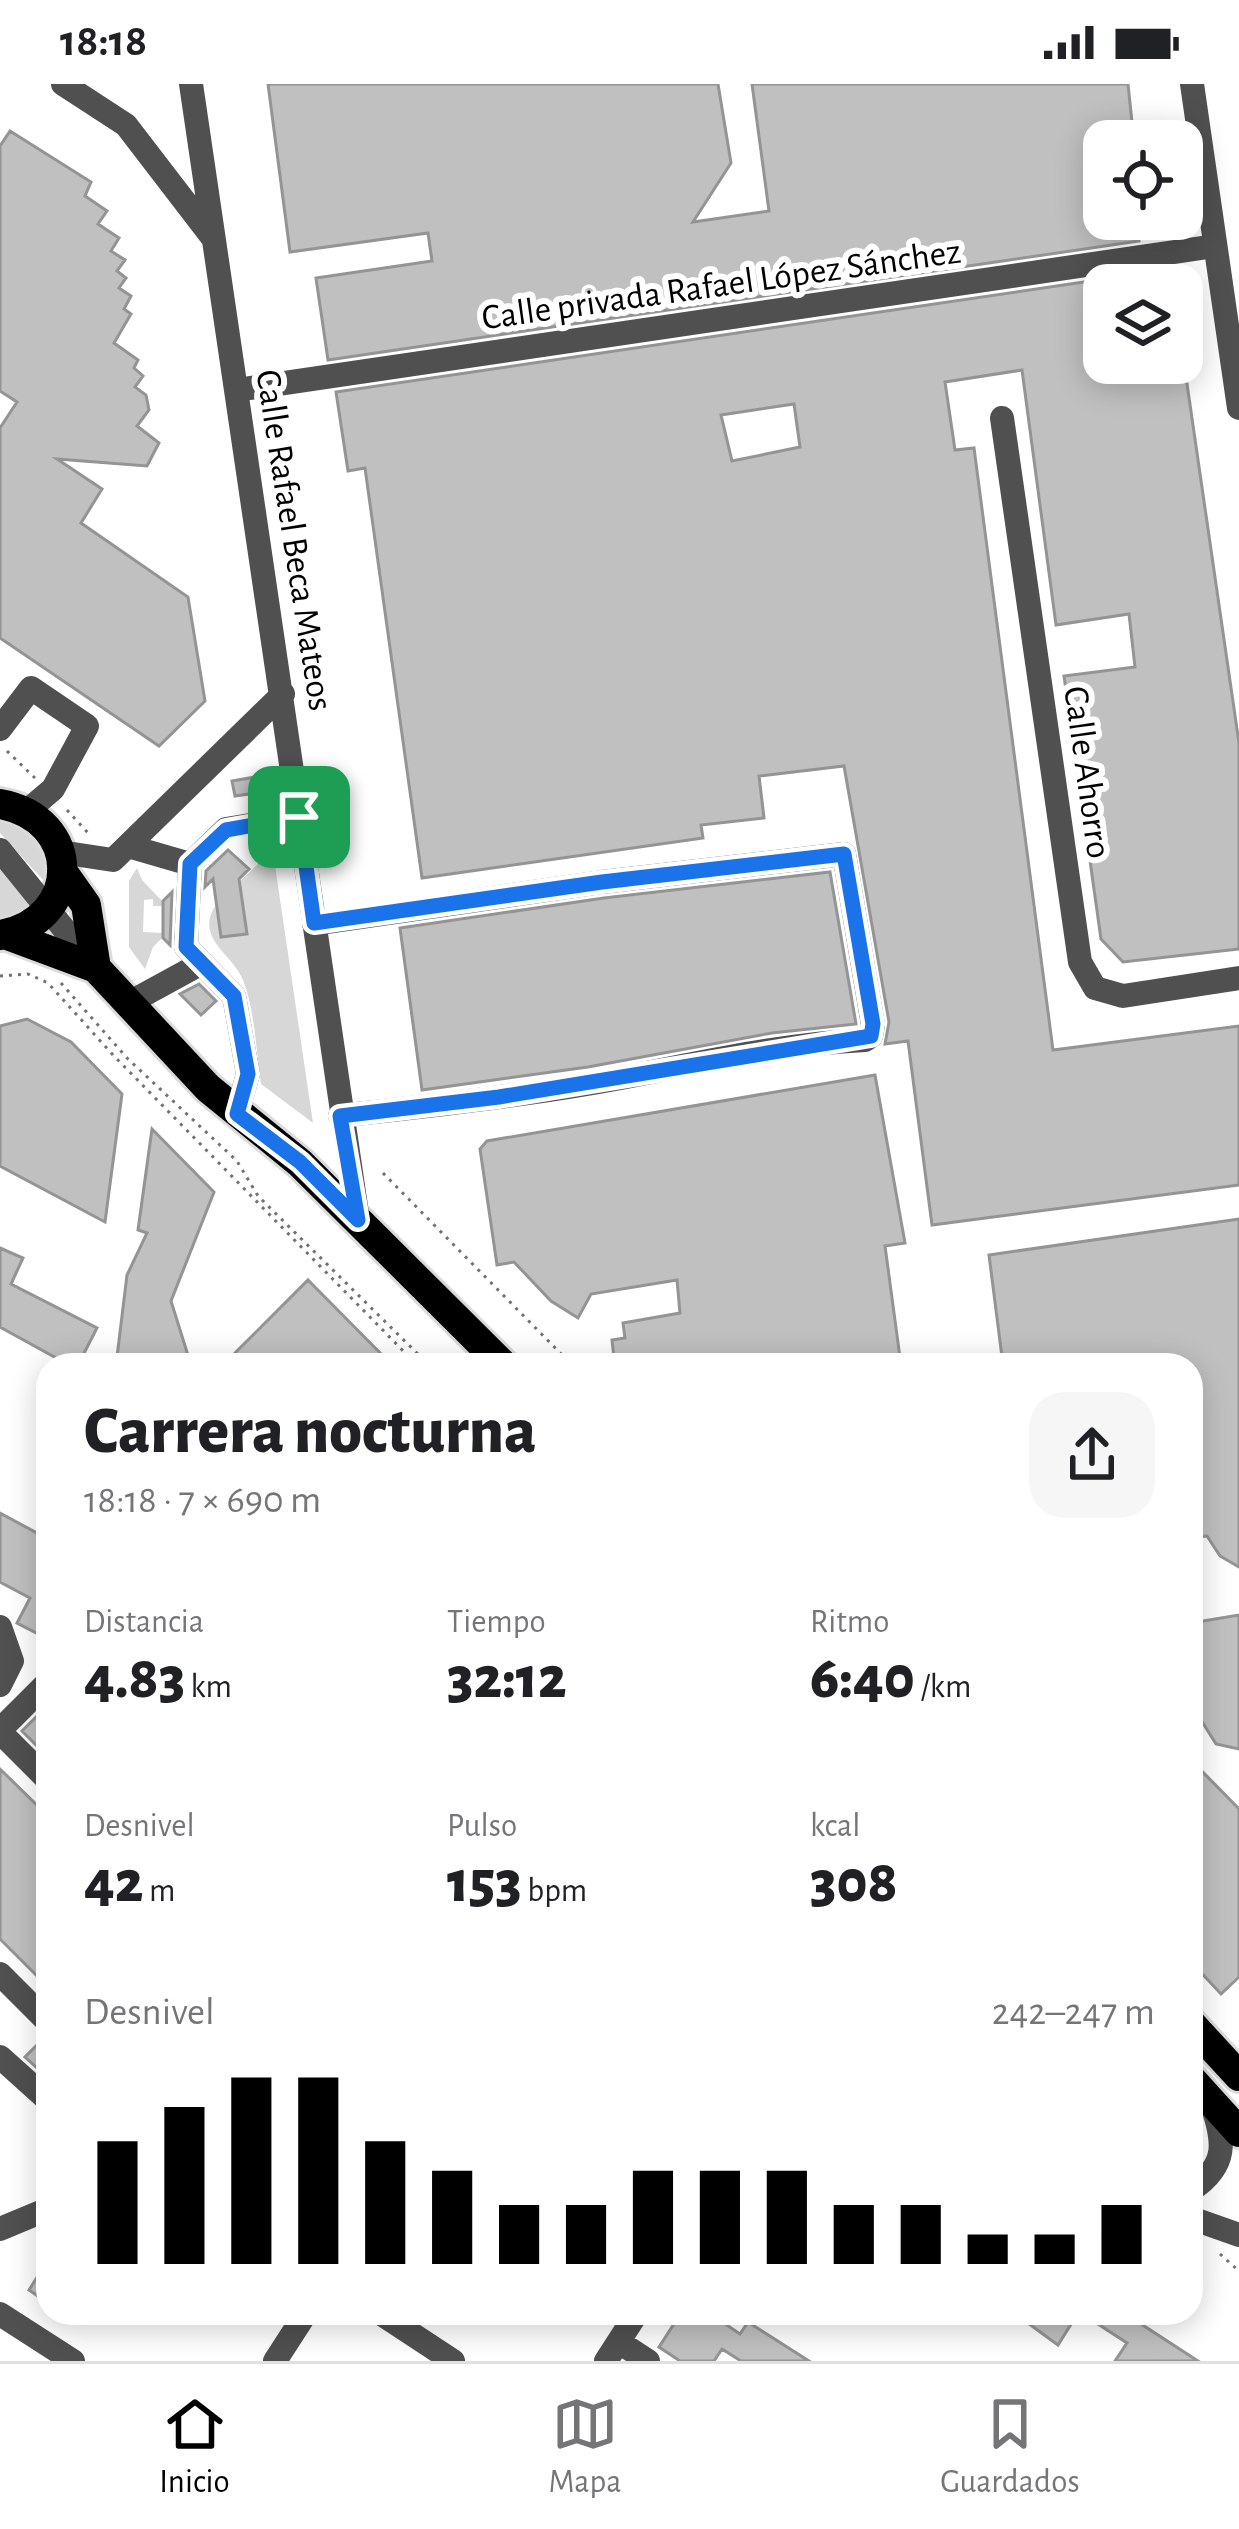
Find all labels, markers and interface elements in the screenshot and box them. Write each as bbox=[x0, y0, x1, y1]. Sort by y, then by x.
text: 18:18 bbox=[60, 19, 147, 64]
map controls bbox=[1083, 120, 1203, 384]
button: locate bbox=[1083, 120, 1203, 240]
street label: Calle privada Rafael López Sánchez bbox=[479, 234, 963, 336]
button: layers bbox=[1083, 264, 1203, 384]
street label: Calle Rafael Beca Mateos bbox=[249, 367, 339, 713]
street label: Calle Ahorro bbox=[1057, 684, 1117, 861]
pin bbox=[248, 766, 350, 868]
icon: arrive bbox=[266, 784, 332, 850]
button: share bbox=[1029, 1392, 1155, 1518]
text: Carrera nocturna bbox=[84, 1399, 536, 1465]
text: 18:18 · 7 × 690 m bbox=[84, 1481, 321, 1520]
text: Distancia bbox=[84, 1606, 204, 1639]
text: Tiempo bbox=[447, 1606, 546, 1639]
text: Ritmo bbox=[810, 1606, 889, 1639]
text: 4.83 bbox=[84, 1649, 185, 1709]
text: 32:12 bbox=[447, 1649, 567, 1709]
text: 6:40 bbox=[810, 1649, 915, 1709]
text: km bbox=[185, 1671, 232, 1704]
text: /km bbox=[915, 1671, 971, 1704]
text: Desnivel bbox=[84, 1810, 195, 1843]
text: Pulso bbox=[447, 1810, 517, 1843]
text: kcal bbox=[810, 1810, 860, 1843]
text: 42 bbox=[84, 1853, 144, 1913]
text: 153 bbox=[447, 1853, 522, 1913]
text: 308 bbox=[810, 1853, 898, 1913]
text: m bbox=[144, 1875, 175, 1908]
text: bpm bbox=[522, 1875, 587, 1908]
text: Desnivel bbox=[84, 1993, 215, 2032]
text: 242–247 m bbox=[992, 1993, 1155, 2032]
tab: Inicio bbox=[159, 2391, 230, 2503]
tab: Mapa bbox=[549, 2391, 622, 2503]
tab: Guardados bbox=[940, 2391, 1080, 2503]

